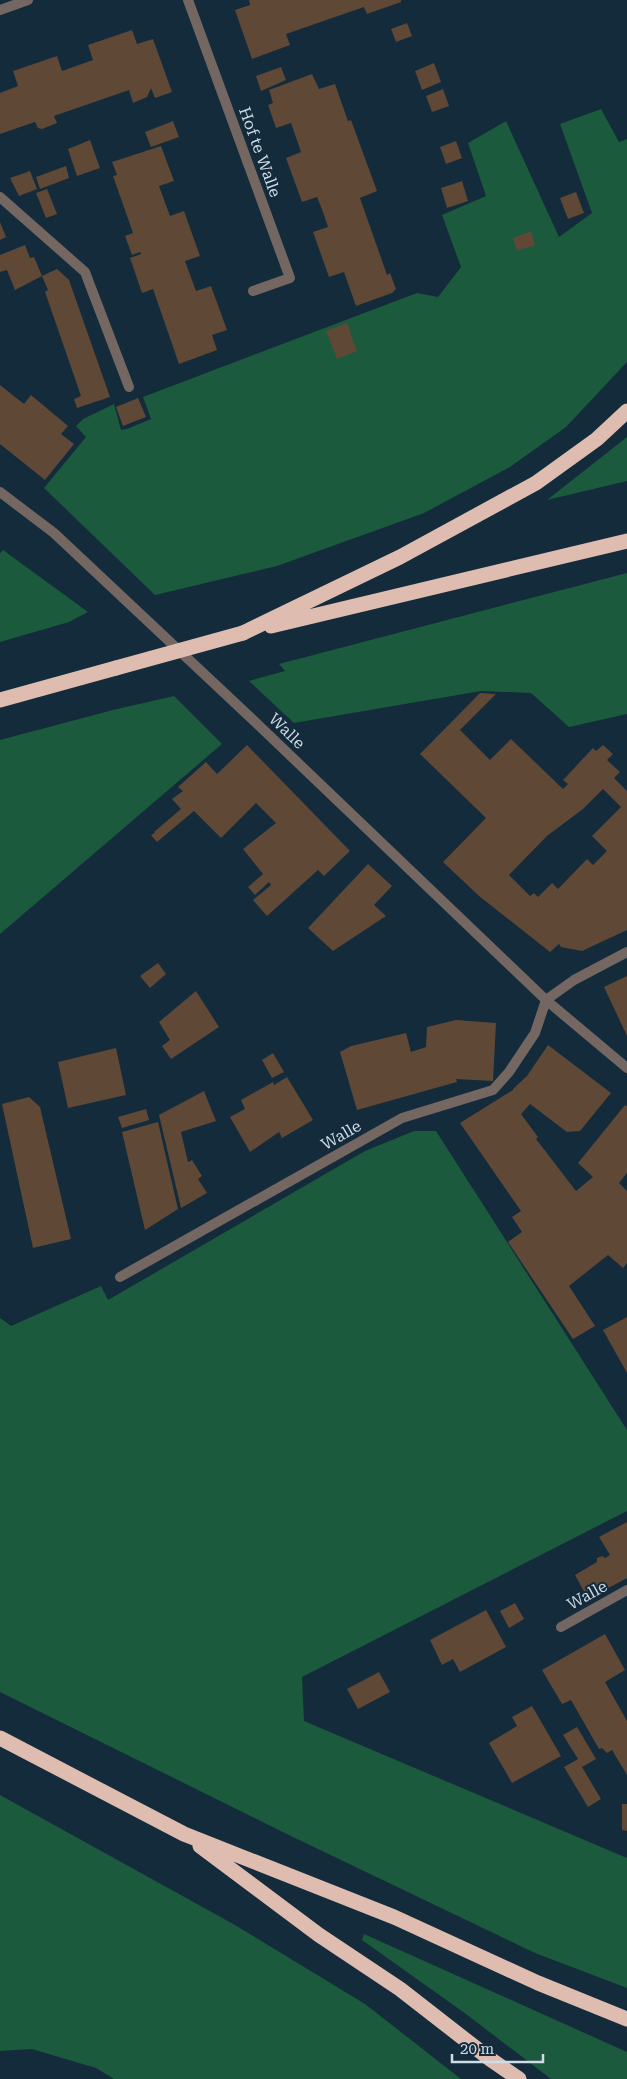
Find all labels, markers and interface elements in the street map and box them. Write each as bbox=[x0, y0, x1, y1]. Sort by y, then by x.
street label: Hof te Walle bbox=[235, 104, 285, 200]
street label: Walle bbox=[265, 709, 309, 753]
street label: Walle bbox=[318, 1116, 365, 1154]
street label: Walle bbox=[564, 1576, 611, 1614]
scale bar bbox=[452, 2032, 543, 2064]
text: 20 m bbox=[460, 2040, 495, 2058]

